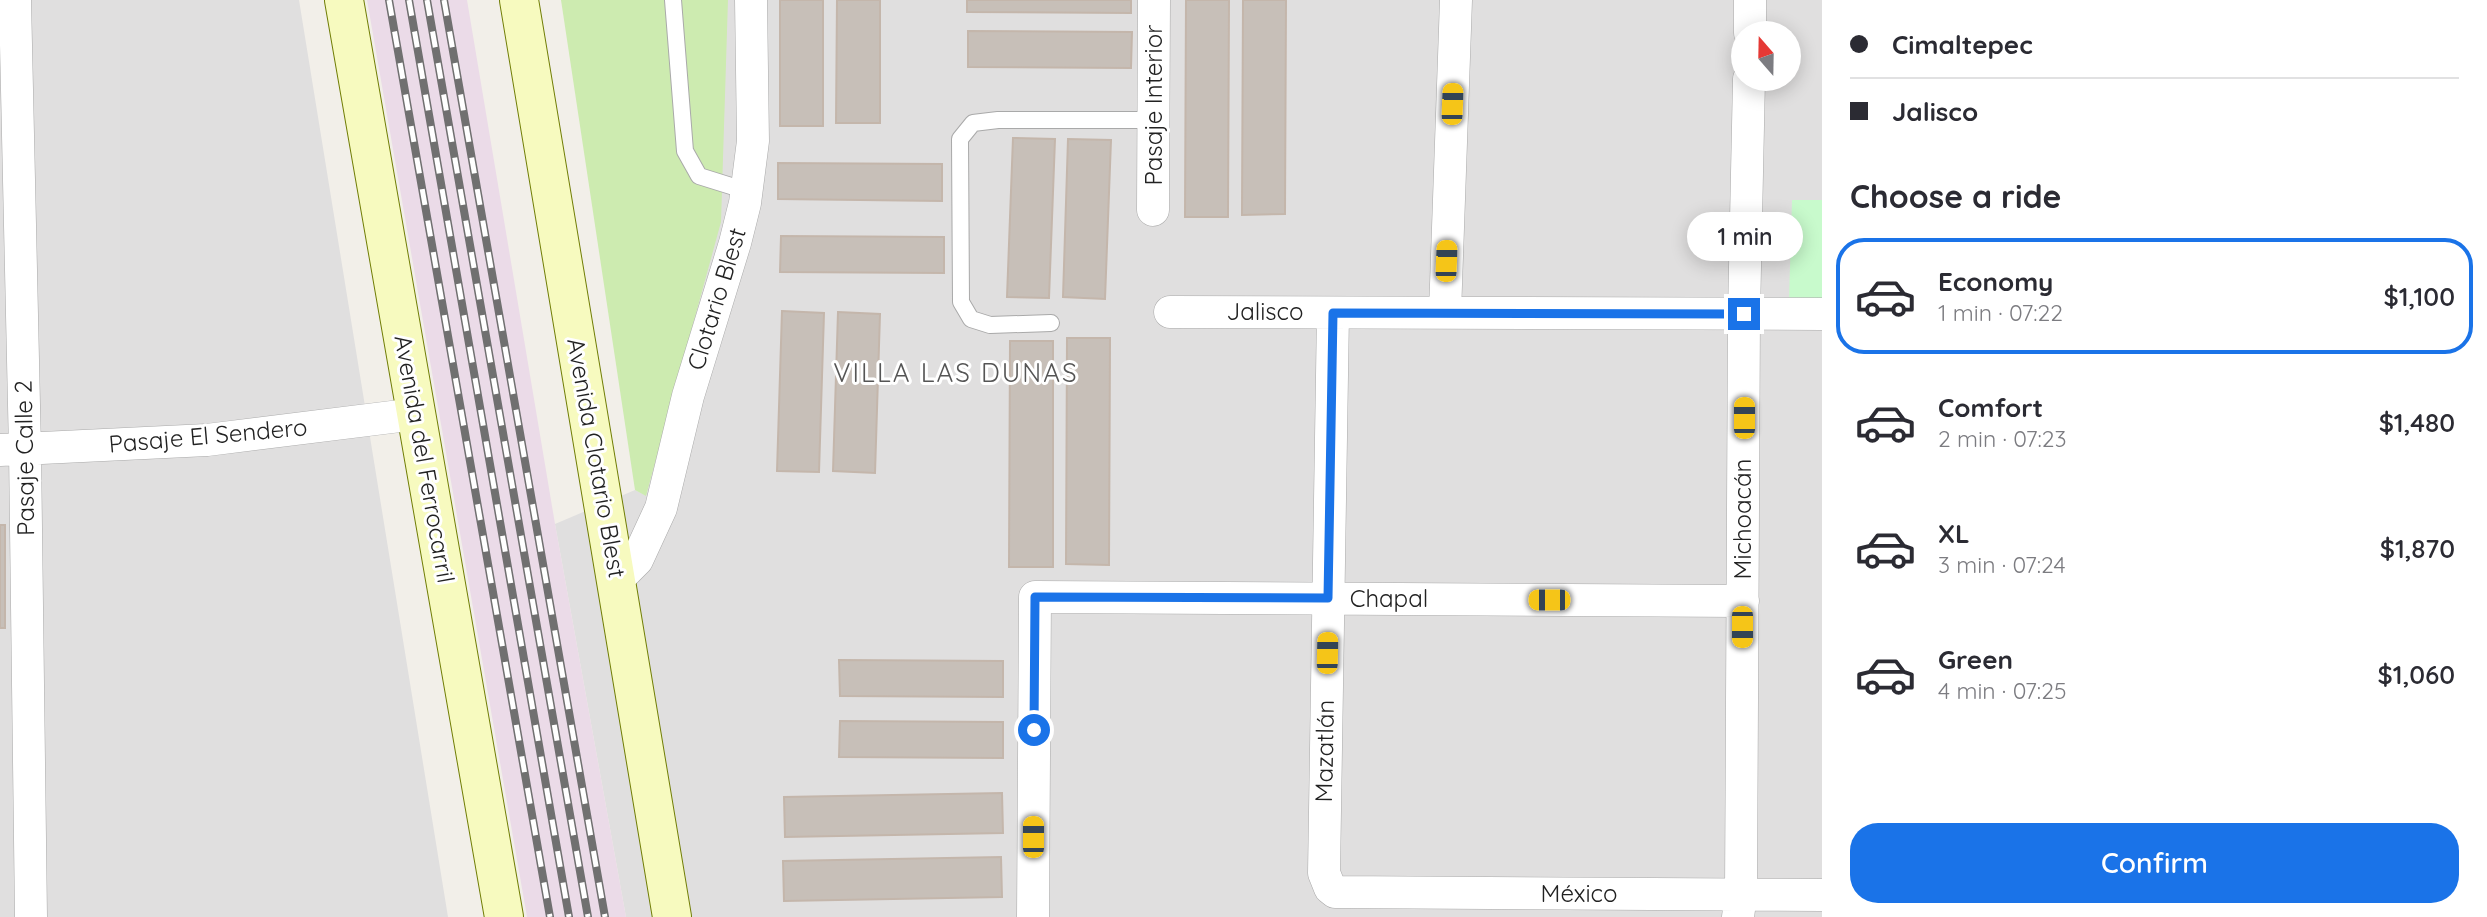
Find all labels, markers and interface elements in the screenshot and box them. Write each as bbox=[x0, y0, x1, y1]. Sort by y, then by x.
north arrow bbox=[1731, 21, 1801, 91]
map controls bbox=[1731, 21, 1801, 91]
street label: Pasaje Interior bbox=[1138, 25, 1168, 185]
text: Cimaltepec bbox=[1892, 28, 2033, 61]
car bbox=[1441, 83, 1464, 125]
text: Jalisco bbox=[1892, 95, 1978, 128]
text: Choose a ride bbox=[1850, 176, 2062, 216]
callout: 1 min bbox=[1686, 212, 1802, 262]
text: 1 min bbox=[1717, 222, 1773, 251]
street label: Clotario Blest bbox=[680, 224, 752, 374]
car bbox=[1435, 240, 1458, 282]
icon: car bbox=[1854, 265, 1917, 328]
text: Economy bbox=[1938, 265, 2053, 298]
text: $1,100 bbox=[2383, 280, 2455, 313]
street label: Jalisco bbox=[1226, 296, 1304, 326]
route end bbox=[1728, 298, 1760, 330]
text: 1 min · 07:22 bbox=[1938, 298, 2063, 327]
street label: Avenida del Ferrocarril bbox=[388, 333, 462, 585]
street label: Avenida Clotario Blest bbox=[561, 336, 633, 580]
district label: VILLA LAS DUNAS bbox=[833, 356, 1079, 389]
street label: Pasaje Calle 2 bbox=[8, 380, 40, 536]
icon: car bbox=[1854, 391, 1917, 454]
text: Comfort bbox=[1938, 391, 2043, 424]
car bbox=[1734, 397, 1755, 439]
text: $1,480 bbox=[2379, 406, 2455, 439]
street label: Pasaje El Sendero bbox=[107, 411, 308, 459]
text: 2 min · 07:23 bbox=[1938, 424, 2067, 453]
street label: Michoacán bbox=[1727, 459, 1757, 579]
icon: car bbox=[1854, 517, 1917, 580]
text: XL bbox=[1938, 517, 1970, 550]
text: $1,870 bbox=[2380, 532, 2455, 565]
text: 3 min · 07:24 bbox=[1938, 550, 2066, 579]
street label: Chapal bbox=[1350, 583, 1428, 613]
car bbox=[1529, 590, 1571, 611]
car bbox=[1732, 606, 1753, 648]
car bbox=[1317, 632, 1338, 674]
icon: car bbox=[1854, 643, 1917, 706]
text: Green bbox=[1938, 643, 2013, 676]
text: $1,060 bbox=[2378, 658, 2455, 691]
text: 4 min · 07:25 bbox=[1938, 676, 2066, 705]
street label: Mazatlán bbox=[1308, 699, 1340, 802]
route start bbox=[1018, 714, 1050, 746]
car bbox=[1023, 816, 1044, 858]
button: Confirm bbox=[1850, 823, 2459, 903]
street label: México bbox=[1541, 878, 1617, 908]

